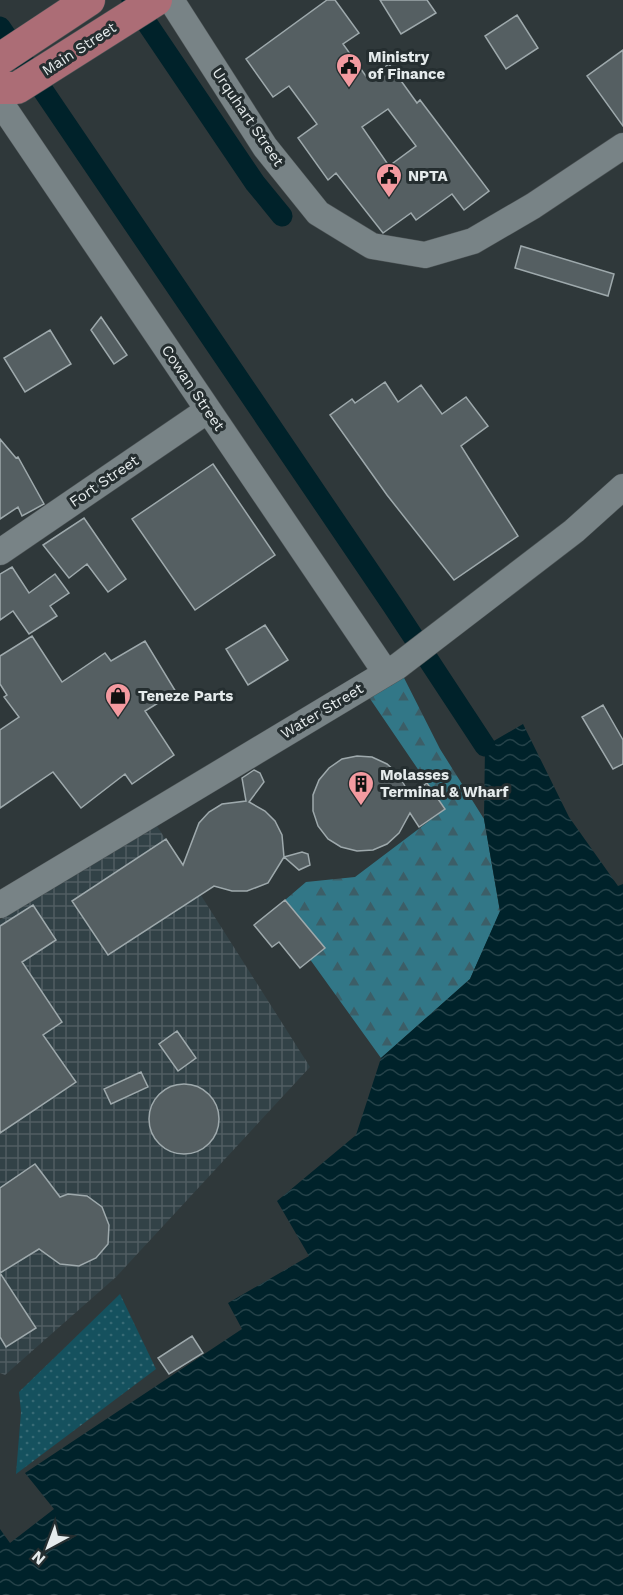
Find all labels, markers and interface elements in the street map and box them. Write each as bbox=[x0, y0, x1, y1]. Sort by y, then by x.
street label: Main Street bbox=[39, 18, 120, 80]
place label: Ministry of Finance bbox=[368, 48, 446, 83]
public building icon: Ministry of Finance bbox=[334, 51, 364, 89]
street label: Urquhart Street bbox=[208, 64, 288, 170]
public building icon: NPTA bbox=[374, 161, 404, 199]
place label: NPTA bbox=[408, 167, 449, 185]
street label: Cowan Street bbox=[158, 342, 229, 435]
street label: Fort Street bbox=[66, 451, 143, 511]
street label: Water Street bbox=[278, 679, 367, 743]
shop icon: Teneze Parts bbox=[103, 681, 133, 719]
place label: Teneze Parts bbox=[138, 687, 233, 705]
place label: Molasses Terminal & Wharf bbox=[380, 766, 509, 801]
building icon: Molasses Terminal & Wharf bbox=[346, 769, 376, 807]
north arrow bbox=[18, 1517, 78, 1577]
text: N bbox=[28, 1547, 49, 1569]

